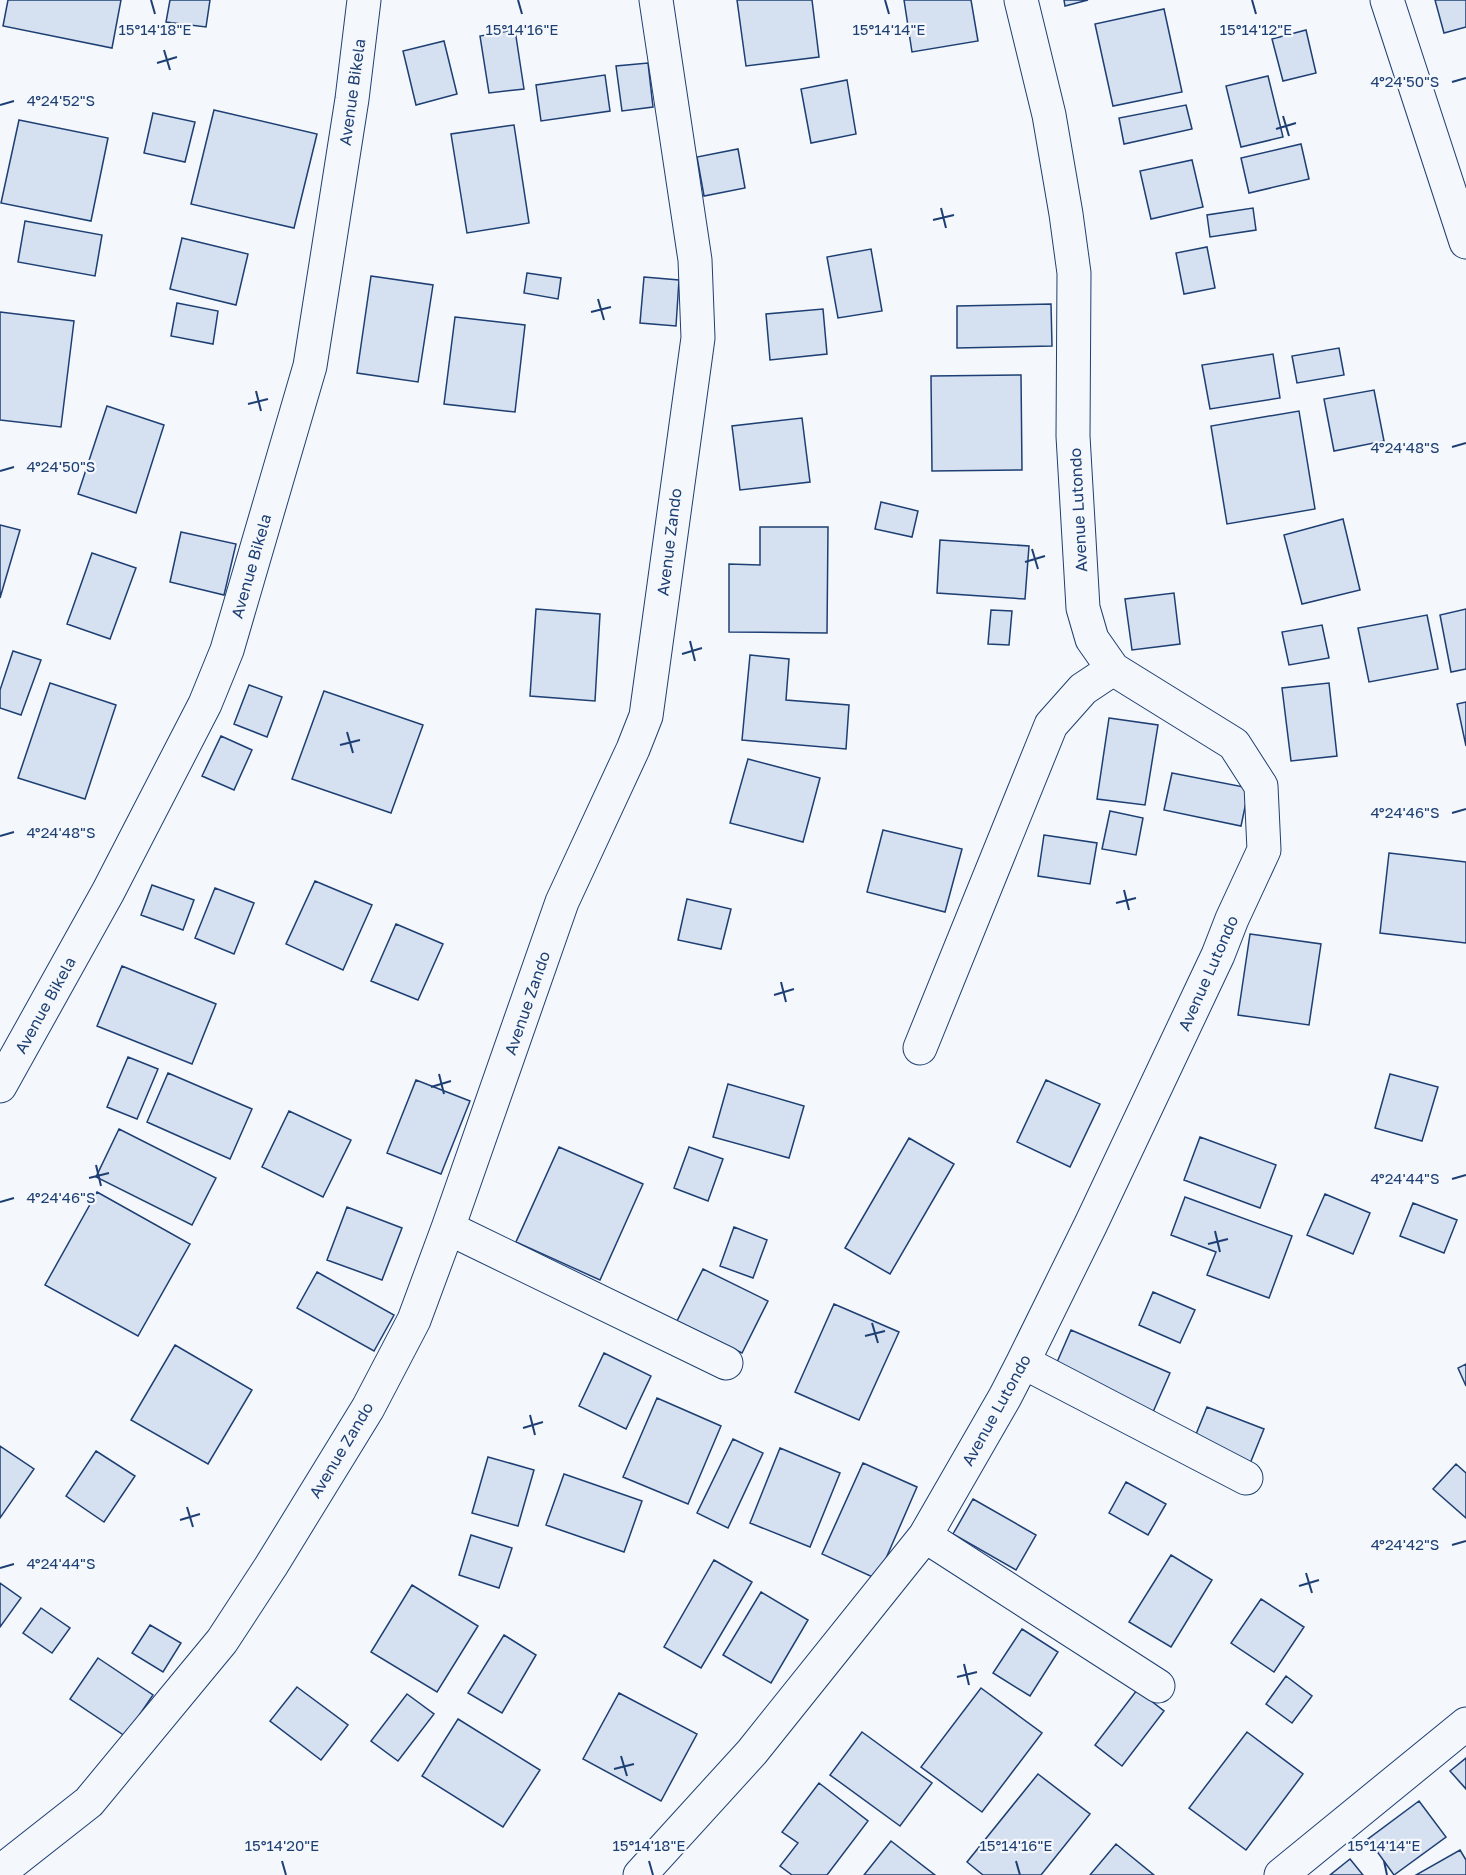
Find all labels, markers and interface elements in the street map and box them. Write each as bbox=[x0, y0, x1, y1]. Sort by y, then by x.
text: 15°14'18"E bbox=[119, 20, 191, 38]
text: 15°14'16"E bbox=[486, 20, 558, 38]
text: 15°14'14"E bbox=[853, 20, 925, 38]
text: 15°14'12"E bbox=[1220, 20, 1292, 38]
street label: Avenue Bikela bbox=[335, 37, 369, 147]
text: 4°24'50"S bbox=[1371, 72, 1439, 90]
text: 4°24'52"S bbox=[27, 91, 95, 109]
text: 4°24'48"S bbox=[1370, 438, 1440, 456]
street label: Avenue Lutondo bbox=[1065, 447, 1091, 573]
text: 4°24'50"S bbox=[27, 457, 95, 475]
street label: Avenue Zando bbox=[652, 487, 686, 597]
street label: Avenue Bikela bbox=[227, 512, 275, 620]
text: 4°24'46"S bbox=[1370, 803, 1440, 821]
text: 4°24'48"S bbox=[26, 823, 96, 841]
street label: Avenue Lutondo bbox=[1174, 912, 1242, 1034]
street label: Avenue Zando bbox=[500, 948, 554, 1058]
street label: Avenue Bikela bbox=[10, 953, 80, 1057]
text: 4°24'44"S bbox=[1370, 1169, 1440, 1187]
text: 4°24'46"S bbox=[26, 1188, 96, 1206]
street label: Avenue Lutondo bbox=[957, 1351, 1035, 1469]
street label: Avenue Zando bbox=[305, 1398, 377, 1502]
text: 4°24'42"S bbox=[1371, 1535, 1439, 1553]
text: 4°24'44"S bbox=[26, 1554, 96, 1572]
text: 15°14'20"E bbox=[245, 1836, 319, 1854]
text: 15°14'18"E bbox=[613, 1836, 685, 1854]
text: 15°14'16"E bbox=[980, 1836, 1052, 1854]
text: 15°14'14"E bbox=[1348, 1836, 1420, 1854]

